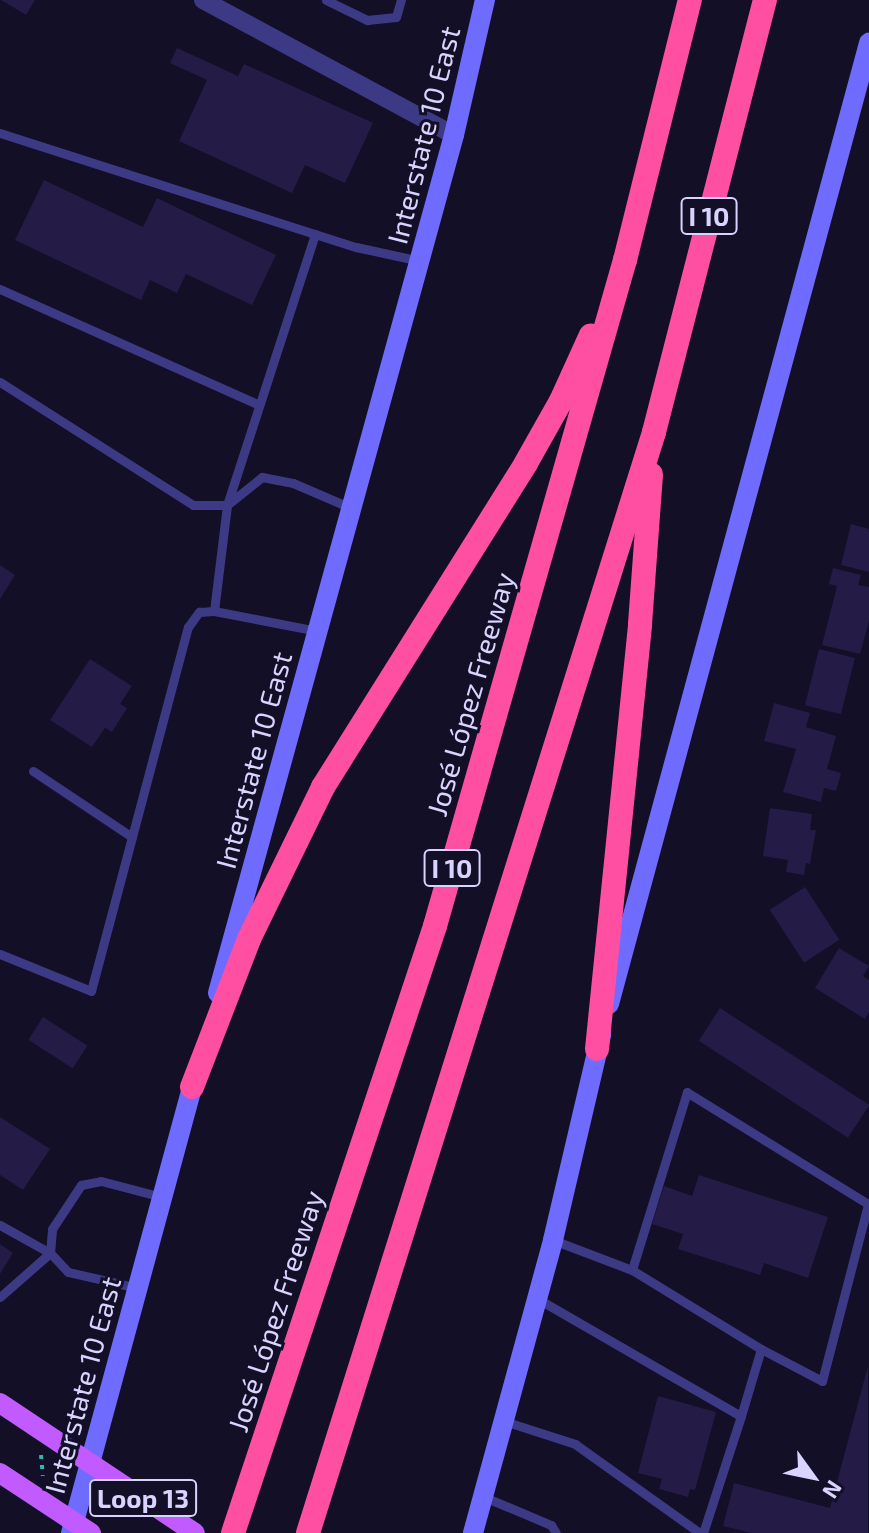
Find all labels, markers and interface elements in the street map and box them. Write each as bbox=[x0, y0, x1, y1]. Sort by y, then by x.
street label: Interstate 10 East bbox=[380, 23, 466, 247]
road number: I 10 bbox=[679, 194, 739, 238]
street label: José López Freeway bbox=[419, 568, 521, 820]
street label: Interstate 10 East bbox=[208, 648, 298, 872]
road number: I 10 bbox=[422, 846, 482, 890]
street label: José López Freeway bbox=[220, 1186, 330, 1436]
street label: Interstate 10 East bbox=[37, 1273, 127, 1497]
north arrow bbox=[773, 1437, 853, 1517]
road number: Loop 13 bbox=[89, 1476, 197, 1520]
text: N bbox=[818, 1476, 848, 1504]

